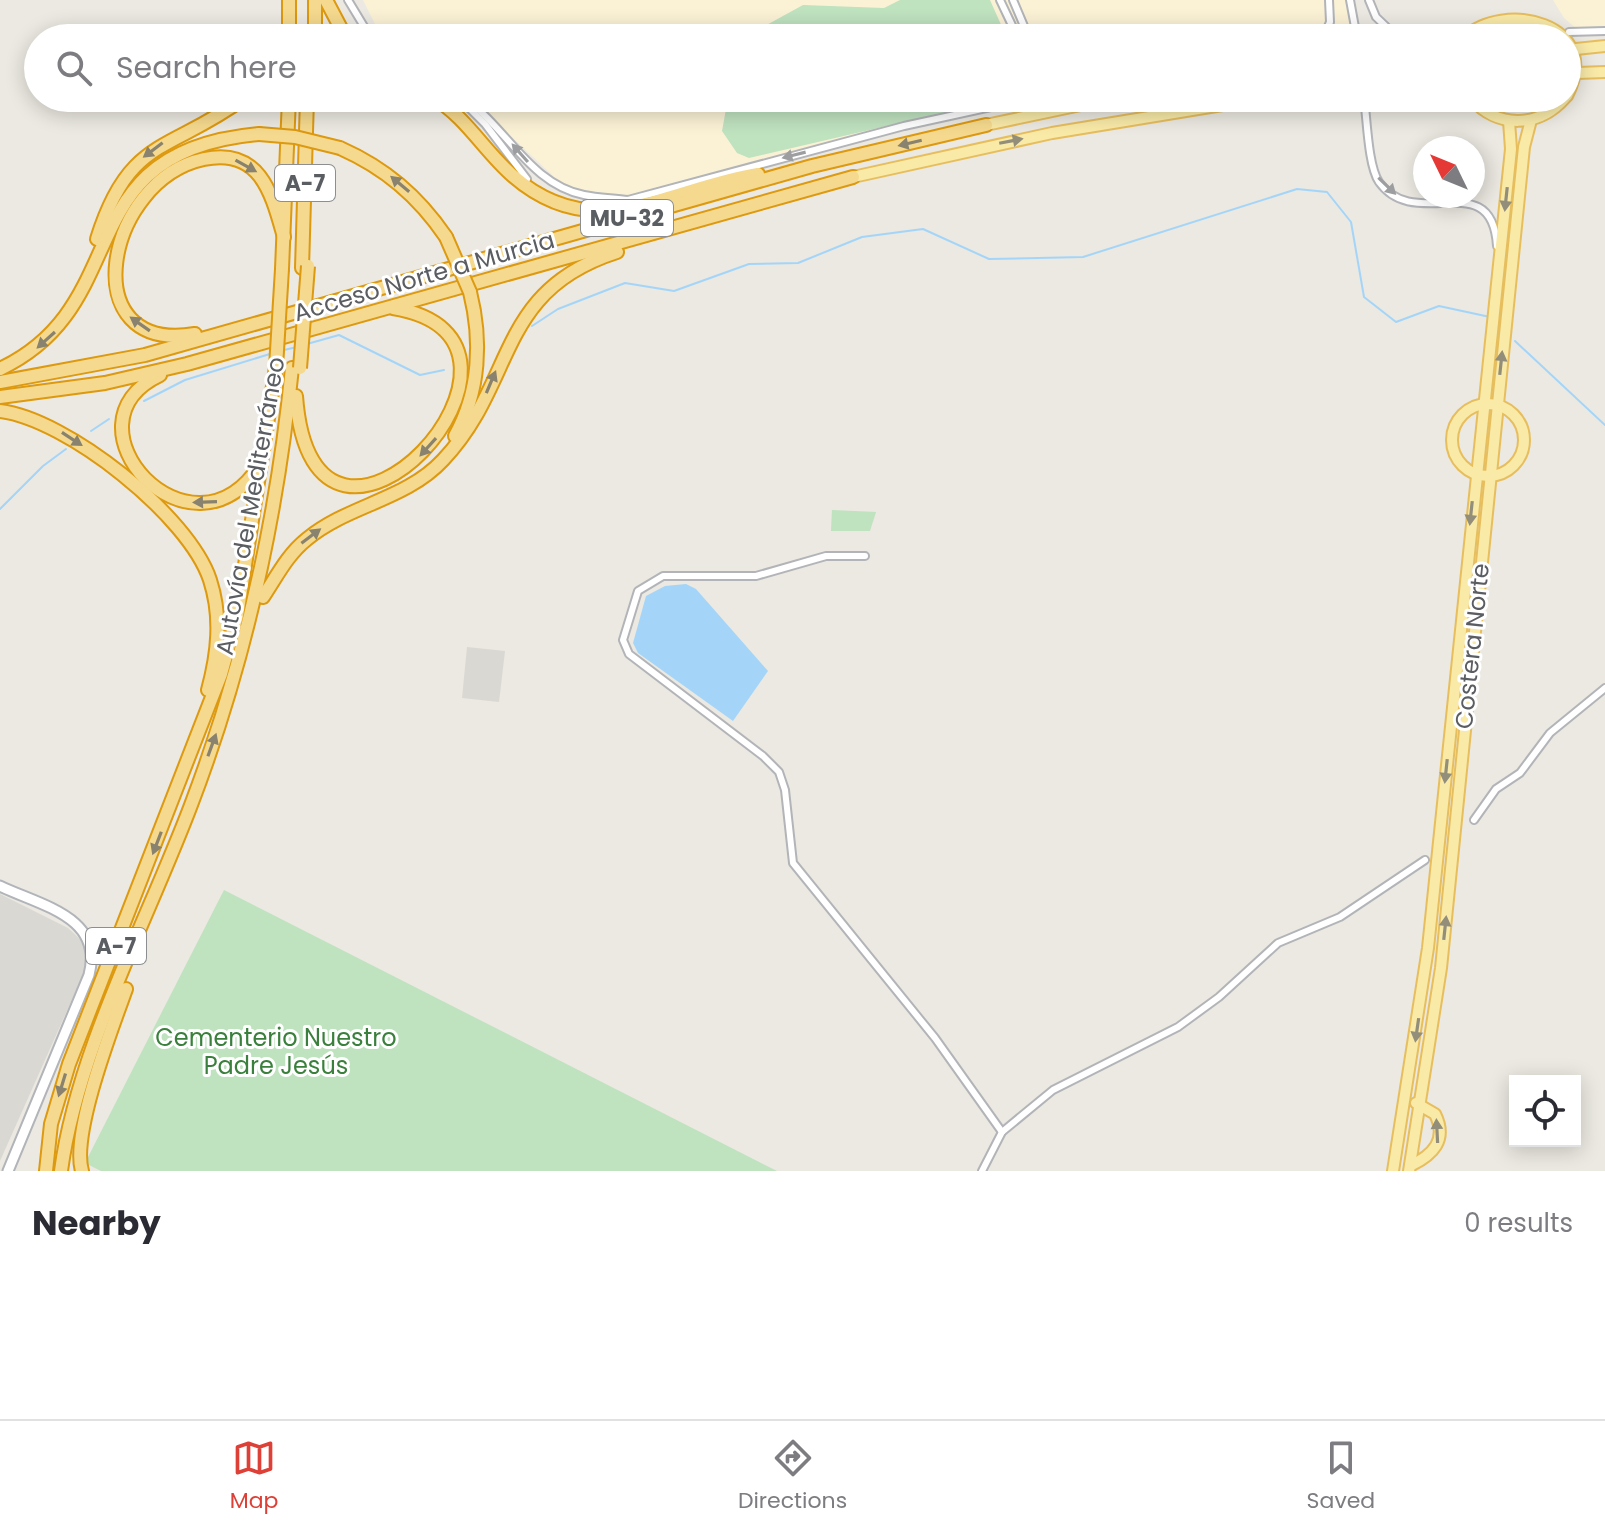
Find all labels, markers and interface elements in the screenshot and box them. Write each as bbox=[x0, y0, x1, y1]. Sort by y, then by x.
search box bbox=[24, 24, 1581, 112]
icon: search bbox=[52, 46, 96, 90]
text: Search here bbox=[116, 46, 297, 89]
one-way arrow bbox=[999, 135, 1024, 147]
north arrow bbox=[1413, 136, 1485, 208]
one-way arrow bbox=[898, 137, 923, 150]
one-way arrow bbox=[143, 142, 163, 158]
one-way arrow bbox=[511, 144, 529, 163]
one-way arrow bbox=[781, 149, 806, 161]
one-way arrow bbox=[235, 159, 257, 173]
road number: A-7 bbox=[275, 165, 335, 201]
one-way arrow bbox=[390, 176, 410, 193]
one-way arrow bbox=[1377, 177, 1396, 195]
one-way arrow bbox=[1500, 186, 1513, 211]
road number: MU-32 bbox=[581, 200, 673, 236]
street label: Acceso Norte a Murcia bbox=[290, 223, 558, 329]
one-way arrow bbox=[130, 317, 151, 332]
one-way arrow bbox=[36, 331, 55, 349]
one-way arrow bbox=[1495, 350, 1508, 375]
street label: Autovía del Mediterráneo bbox=[208, 354, 292, 658]
one-way arrow bbox=[485, 370, 498, 394]
one-way arrow bbox=[61, 431, 83, 445]
one-way arrow bbox=[420, 438, 438, 457]
one-way arrow bbox=[192, 496, 217, 509]
one-way arrow bbox=[1465, 501, 1478, 526]
one-way arrow bbox=[301, 529, 321, 545]
street label: Costera Norte bbox=[1447, 562, 1497, 730]
one-way arrow bbox=[207, 733, 219, 757]
one-way arrow bbox=[1439, 759, 1452, 784]
one-way arrow bbox=[150, 831, 163, 855]
one-way arrow bbox=[1439, 915, 1452, 940]
road number: A-7 bbox=[86, 928, 146, 964]
one-way arrow bbox=[1410, 1018, 1423, 1043]
park label: Cementerio Nuestro Padre Jesús bbox=[155, 1021, 397, 1082]
one-way arrow bbox=[55, 1073, 68, 1097]
map controls bbox=[1509, 1075, 1581, 1147]
button: locate bbox=[1509, 1075, 1581, 1147]
one-way arrow bbox=[1431, 1117, 1444, 1143]
text: Nearby bbox=[32, 1199, 161, 1247]
text: 0 results bbox=[1464, 1205, 1573, 1241]
tab: Map bbox=[230, 1436, 278, 1517]
tab: Directions bbox=[738, 1436, 847, 1517]
tab: Saved bbox=[1307, 1436, 1375, 1517]

